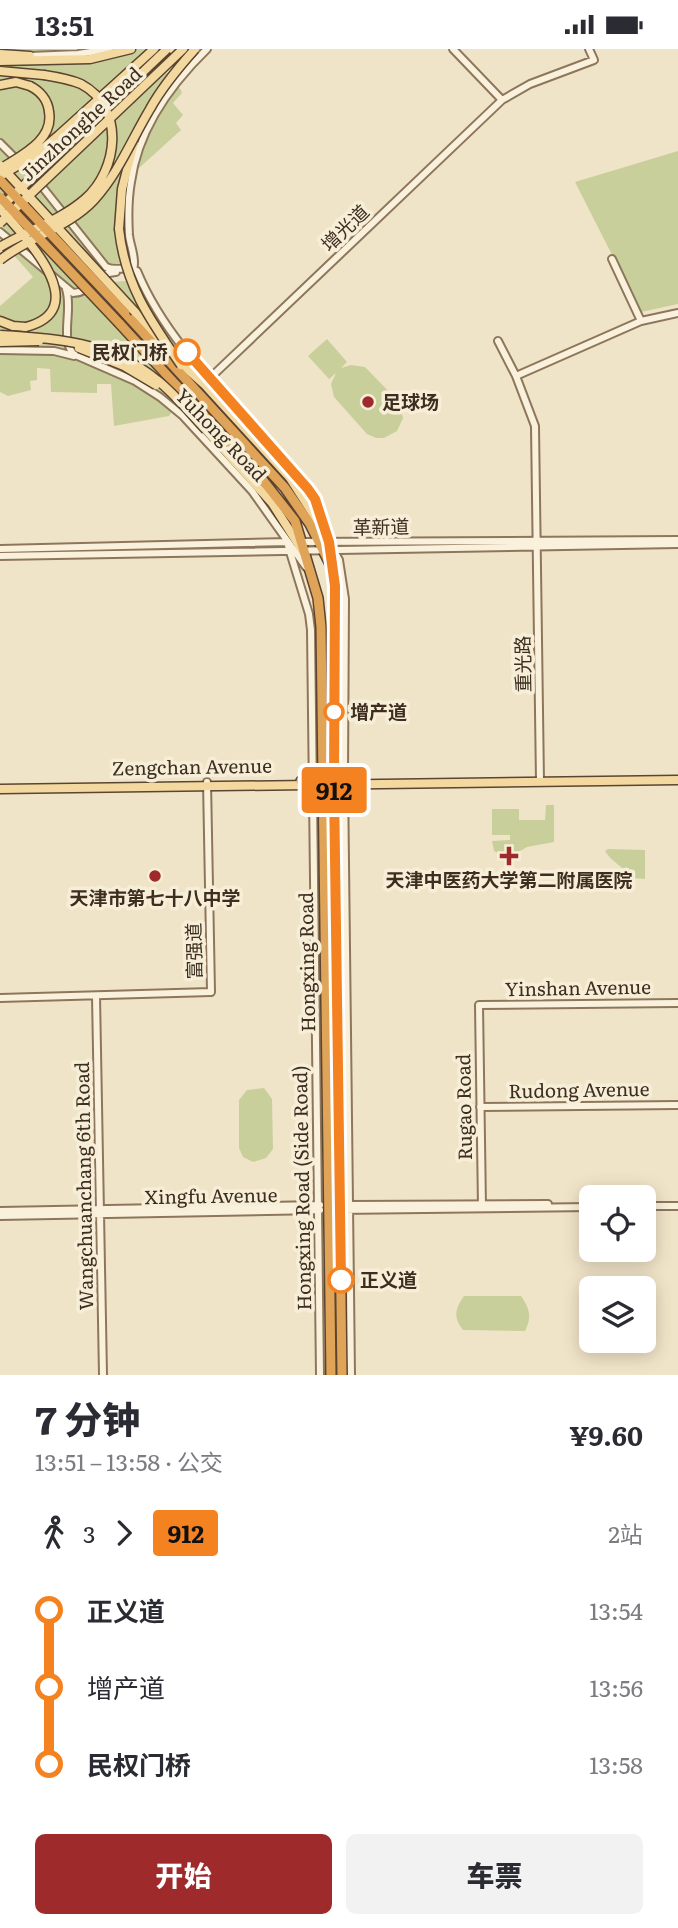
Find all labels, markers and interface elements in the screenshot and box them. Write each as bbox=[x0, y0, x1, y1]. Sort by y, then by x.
text: 13:51 bbox=[35, 5, 94, 44]
street label: Jinzhonghe Road bbox=[13, 59, 148, 187]
street label: 增光道 bbox=[314, 197, 375, 257]
place label: 民权门桥 bbox=[92, 337, 168, 365]
marker: 民权门桥 bbox=[174, 339, 200, 365]
street label: Yuhong Road bbox=[170, 381, 274, 488]
place label: 足球场 bbox=[382, 387, 439, 415]
marker: 足球场 bbox=[360, 394, 376, 410]
street label: 革新道 bbox=[352, 512, 410, 540]
street label: 重光路 bbox=[508, 635, 536, 693]
place label: 增产道 bbox=[350, 697, 407, 725]
marker: 增产道 bbox=[324, 702, 344, 722]
street label: Zengchan Avenue bbox=[112, 751, 272, 781]
line badge: 912 bbox=[294, 767, 374, 813]
text: 912 bbox=[316, 772, 352, 807]
marker: 天津中医药大学第二附属医院 bbox=[499, 846, 519, 866]
place label: 天津中医药大学第二附属医院 bbox=[385, 865, 633, 893]
marker: 天津市第七十八中学 bbox=[147, 868, 163, 884]
place label: 天津市第七十八中学 bbox=[69, 883, 241, 911]
street label: Hongxing Road bbox=[291, 891, 321, 1032]
street label: 富强道 bbox=[179, 922, 207, 980]
street label: Yinshan Avenue bbox=[505, 972, 651, 1002]
street label: Rugao Road bbox=[448, 1053, 478, 1161]
street label: Wangchuanchang 6th Road bbox=[67, 1061, 99, 1311]
street label: Hongxing Road (Side Road) bbox=[285, 1065, 317, 1311]
street label: Rudong Avenue bbox=[508, 1074, 650, 1104]
street label: Xingfu Avenue bbox=[144, 1180, 278, 1210]
map controls bbox=[579, 1185, 656, 1353]
button: locate bbox=[579, 1185, 656, 1262]
place label: 正义道 bbox=[360, 1265, 417, 1293]
marker: 正义道 bbox=[328, 1267, 354, 1293]
button: layers bbox=[579, 1276, 656, 1353]
text: 7 分钟 bbox=[35, 1389, 140, 1446]
text: ¥9.60 bbox=[569, 1415, 643, 1454]
text: 13:51 – 13:58 · 公交 bbox=[35, 1444, 223, 1478]
icon: walk bbox=[35, 1514, 73, 1552]
icon: forward bbox=[105, 1514, 143, 1552]
text: 912 bbox=[167, 1515, 204, 1550]
text: 3 bbox=[83, 1516, 95, 1550]
text: 2站 bbox=[608, 1516, 643, 1550]
text: 正义道 bbox=[87, 1590, 165, 1629]
text: 13:54 bbox=[589, 1593, 643, 1627]
text: 增产道 bbox=[87, 1667, 165, 1706]
text: 13:56 bbox=[589, 1670, 643, 1704]
text: 民权门桥 bbox=[87, 1744, 191, 1783]
text: 13:58 bbox=[589, 1747, 643, 1781]
button: 开始 bbox=[35, 1834, 332, 1914]
button: 车票 bbox=[346, 1834, 643, 1914]

